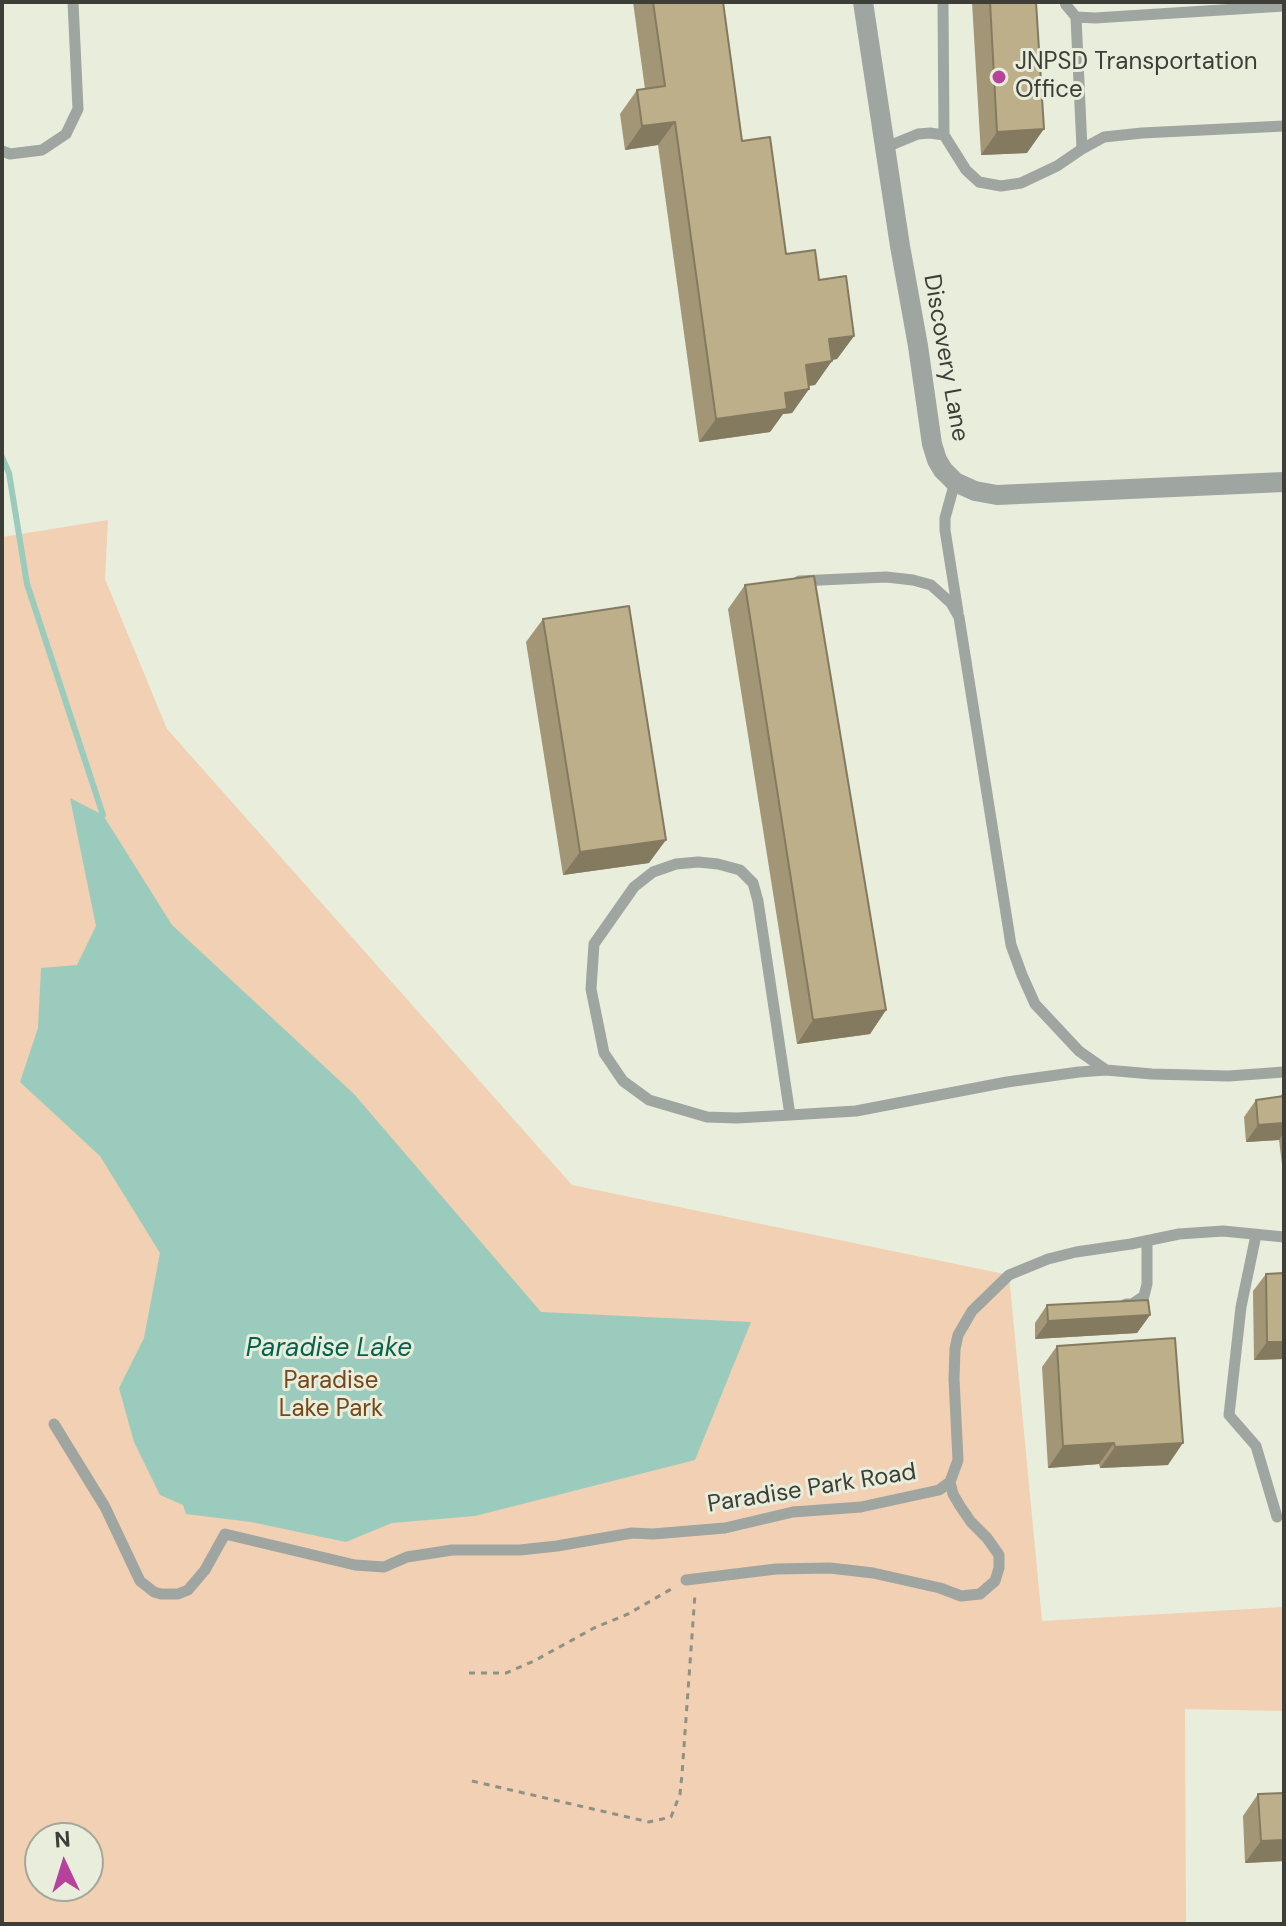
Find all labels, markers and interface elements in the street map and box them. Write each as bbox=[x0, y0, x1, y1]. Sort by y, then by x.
place label: JNPSD Transportation Office bbox=[1015, 49, 1258, 105]
marker: JNPSD Transportation Office bbox=[990, 68, 1008, 86]
street label: Discovery Lane bbox=[916, 272, 974, 444]
water label: Paradise Lake bbox=[246, 1333, 412, 1365]
park label: Paradise Lake Park bbox=[279, 1368, 383, 1424]
street label: Paradise Park Road bbox=[706, 1458, 918, 1520]
north arrow bbox=[24, 1822, 104, 1902]
text: N bbox=[53, 1825, 71, 1855]

